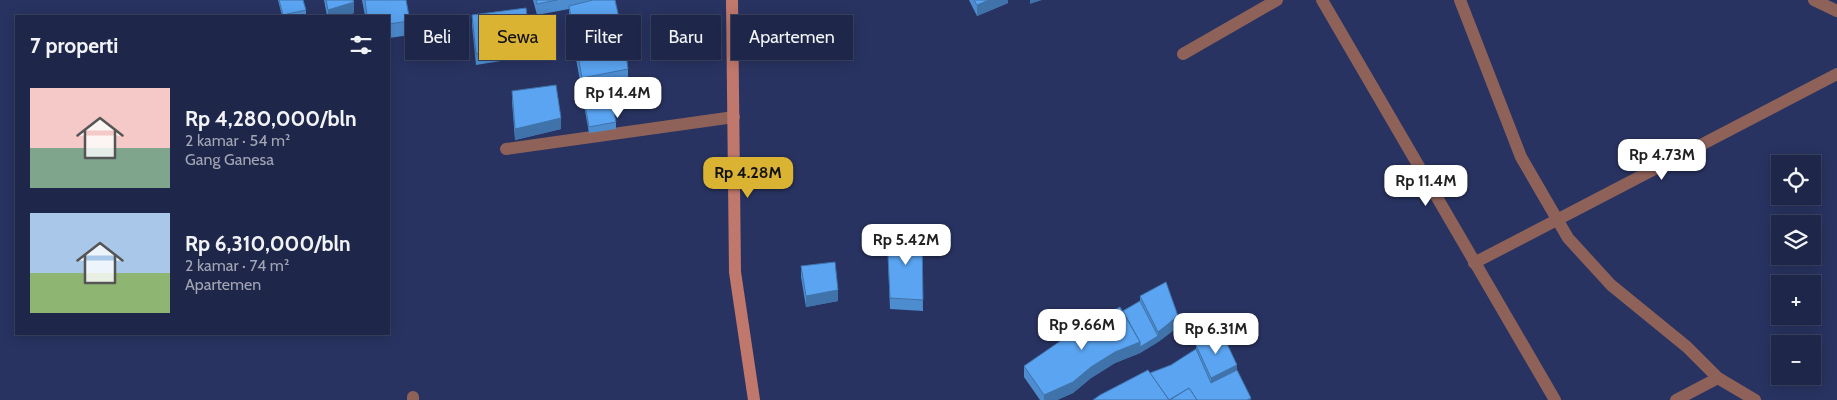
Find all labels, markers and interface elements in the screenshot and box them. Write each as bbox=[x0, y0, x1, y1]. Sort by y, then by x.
chip: Beli bbox=[405, 15, 469, 60]
chip: Sewa bbox=[479, 15, 556, 60]
chip: Filter bbox=[566, 15, 641, 60]
chip: Baru bbox=[651, 15, 721, 60]
chip: Apartemen bbox=[731, 15, 853, 60]
icon: filters bbox=[347, 31, 375, 59]
text: 7 properti bbox=[30, 33, 118, 58]
pin: Rp 14.4M bbox=[566, 76, 670, 119]
text: Rp 14.4M bbox=[585, 83, 651, 102]
text: Rp 4,280,000/bln bbox=[185, 106, 357, 131]
icon: home bbox=[70, 108, 130, 168]
text: 2 kamar · 54 m² bbox=[185, 131, 290, 150]
pin: Rp 4.73M bbox=[1610, 138, 1714, 181]
text: Rp 4.73M bbox=[1629, 145, 1695, 164]
text: Gang Ganesa bbox=[185, 150, 274, 169]
map controls bbox=[1771, 155, 1821, 385]
button: locate bbox=[1771, 155, 1821, 205]
pin: Rp 4.28M bbox=[696, 156, 800, 199]
text: Rp 4.28M bbox=[714, 163, 782, 182]
pin: Rp 11.4M bbox=[1374, 164, 1478, 207]
text: Rp 11.4M bbox=[1395, 171, 1457, 190]
button: layers bbox=[1771, 215, 1821, 265]
pin: Rp 5.42M bbox=[854, 224, 958, 266]
text: Rp 5.42M bbox=[873, 230, 939, 249]
text: Rp 6,310,000/bln bbox=[185, 231, 351, 256]
icon: home bbox=[70, 233, 130, 293]
text: 2 kamar · 74 m² bbox=[185, 256, 289, 275]
text: Apartemen bbox=[185, 275, 261, 294]
button: + bbox=[1771, 275, 1821, 325]
pin: Rp 9.66M bbox=[1030, 308, 1134, 351]
pin: Rp 6.31M bbox=[1164, 312, 1268, 355]
text: Rp 9.66M bbox=[1049, 315, 1115, 334]
text: Rp 6.31M bbox=[1184, 319, 1248, 338]
button: − bbox=[1771, 335, 1821, 385]

